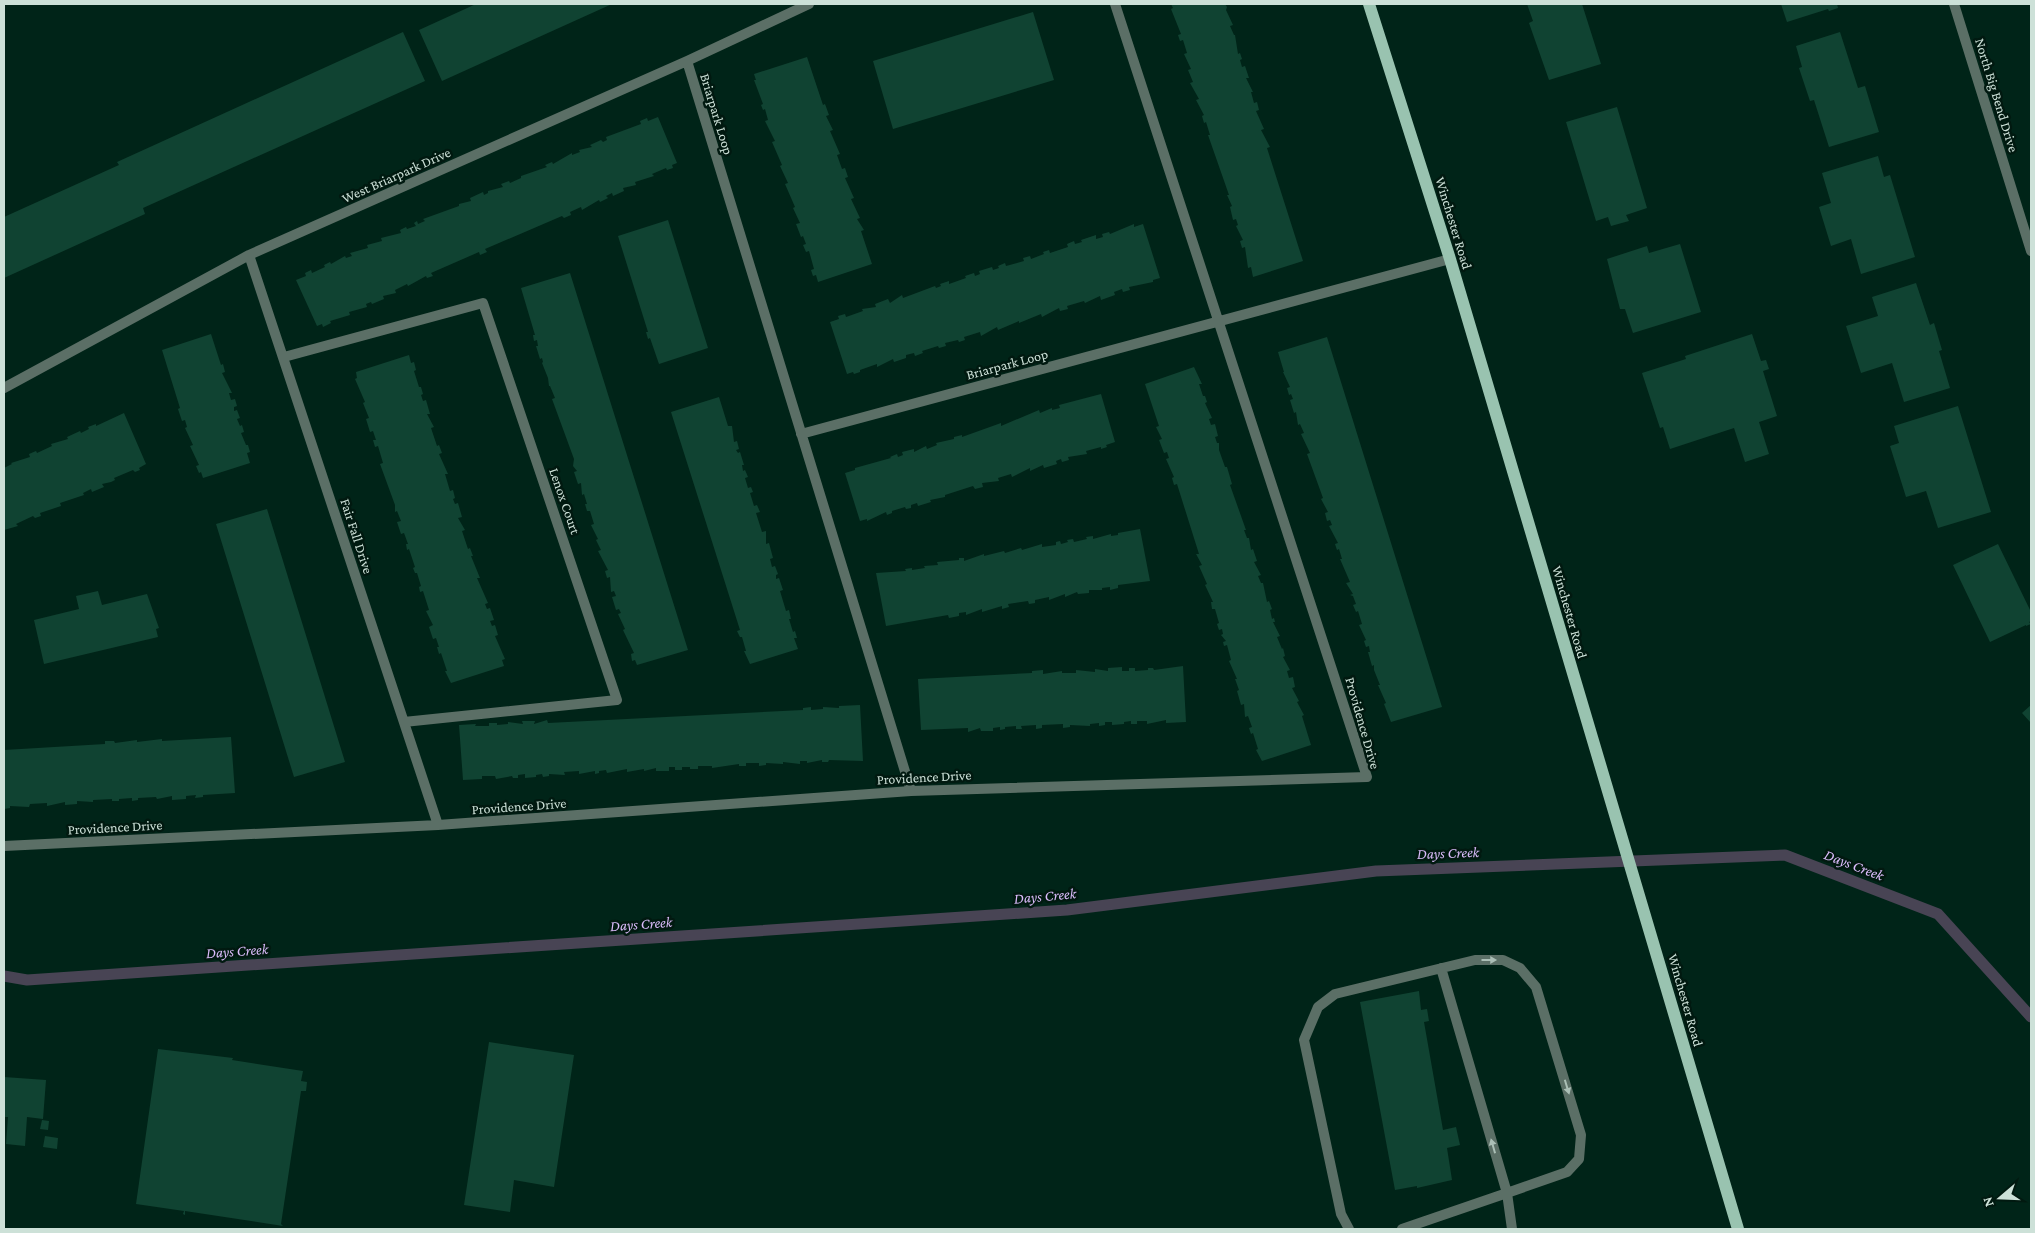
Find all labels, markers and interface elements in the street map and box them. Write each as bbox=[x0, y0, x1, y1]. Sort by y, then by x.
street label: North Big Bend Drive bbox=[1972, 36, 2022, 154]
street label: Briarpark Loop bbox=[697, 71, 737, 157]
street label: West Briarpark Drive bbox=[339, 144, 453, 206]
street label: Winchester Road bbox=[1432, 175, 1476, 272]
street label: Briarpark Loop bbox=[964, 345, 1050, 383]
street label: Lenox Court bbox=[546, 466, 584, 536]
street label: Fair Fall Drive bbox=[337, 497, 377, 575]
street label: Winchester Road bbox=[1549, 564, 1591, 661]
street label: Providence Drive bbox=[1342, 675, 1384, 771]
street label: Providence Drive bbox=[876, 767, 972, 787]
street label: Providence Drive bbox=[471, 795, 567, 817]
street label: Providence Drive bbox=[67, 817, 163, 837]
water label: Days Creek bbox=[1416, 844, 1481, 863]
water label: Days Creek bbox=[1822, 846, 1887, 885]
water label: Days Creek bbox=[1013, 885, 1078, 908]
water label: Days Creek bbox=[609, 914, 674, 935]
water label: Days Creek bbox=[205, 941, 270, 962]
street label: Winchester Road bbox=[1665, 952, 1707, 1049]
one-way arrow bbox=[1481, 956, 1497, 964]
one-way arrow bbox=[1563, 1080, 1571, 1095]
one-way arrow bbox=[1489, 1139, 1497, 1154]
north arrow bbox=[1975, 1173, 2025, 1223]
text: N bbox=[1978, 1195, 1997, 1209]

